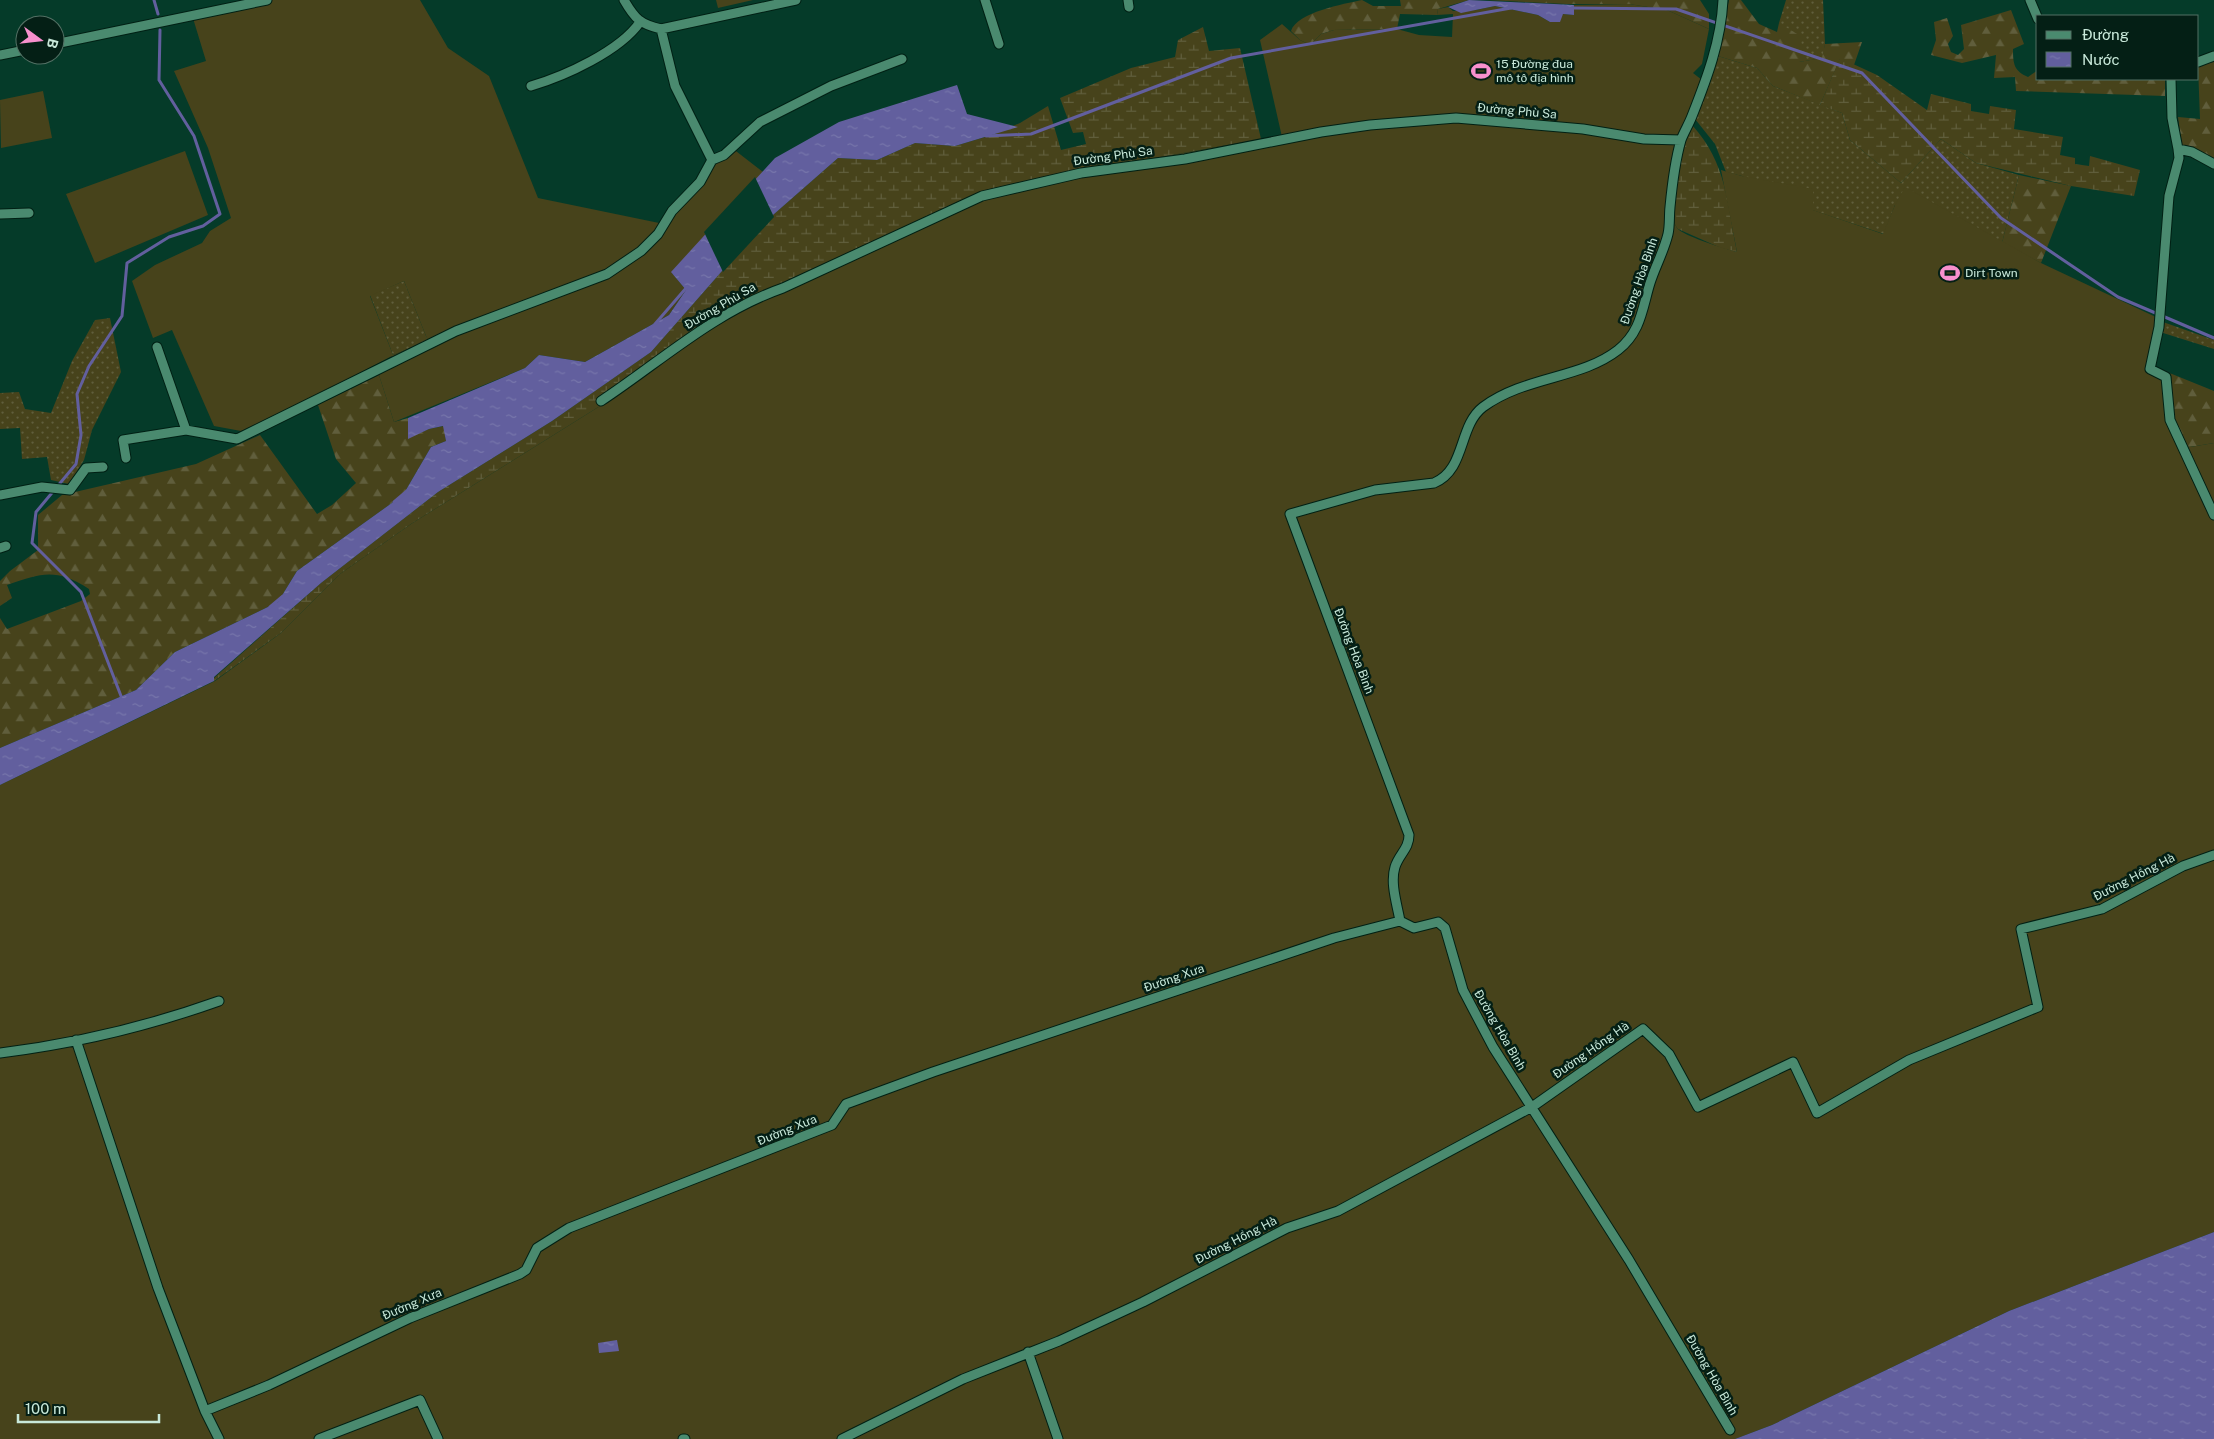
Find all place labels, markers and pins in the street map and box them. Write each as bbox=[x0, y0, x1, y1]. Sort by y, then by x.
place label: 15 Đường đua mô tô địa hình bbox=[1496, 57, 1574, 85]
sports icon: 15 Đường đua mô tô địa hình bbox=[1470, 60, 1492, 82]
sports icon: Dirt Town bbox=[1939, 262, 1961, 284]
place label: Dirt Town bbox=[1965, 266, 2018, 280]

